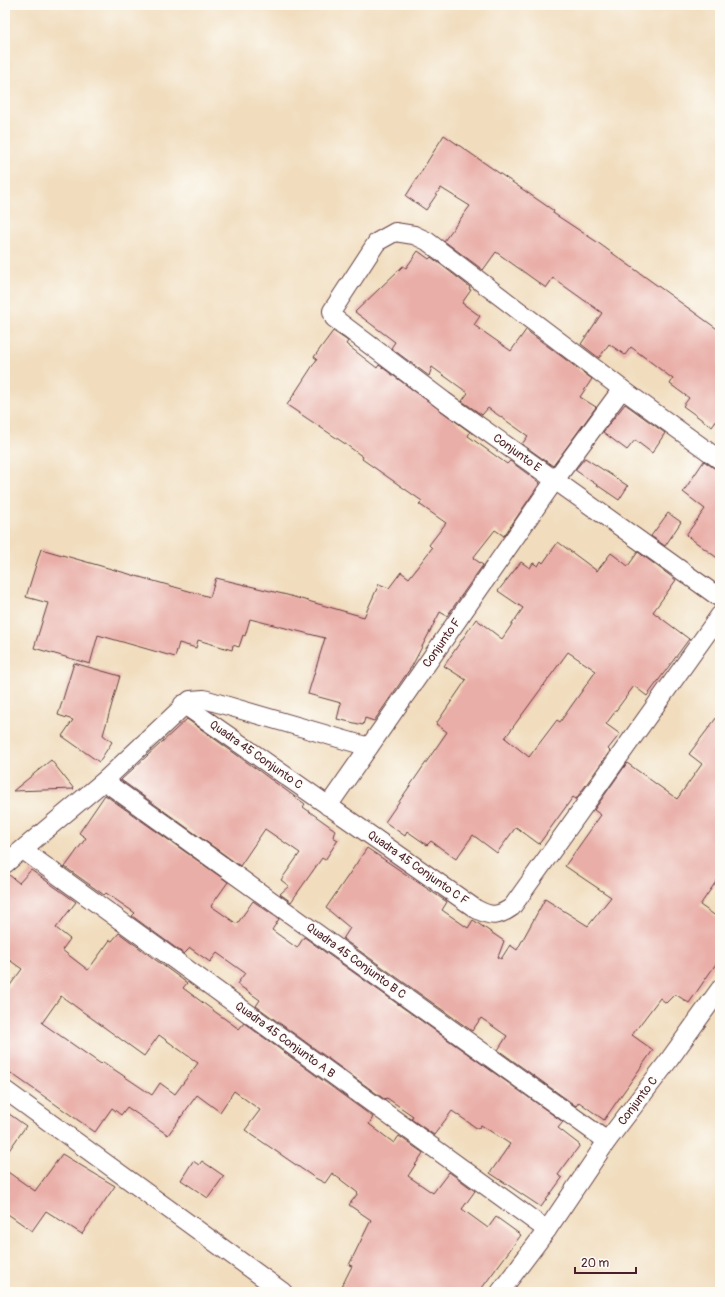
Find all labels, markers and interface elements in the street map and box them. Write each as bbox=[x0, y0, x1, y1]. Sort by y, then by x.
street label: Conjunto E bbox=[490, 431, 544, 475]
street label: Conjunto F bbox=[420, 615, 464, 671]
street label: Quadra 45 Conjunto C bbox=[206, 717, 306, 793]
street label: Quadra 45 Conjunto C F bbox=[364, 827, 472, 909]
street label: Quadra 45 Conjunto B C bbox=[303, 920, 409, 1002]
street label: Quadra 45 Conjunto A B bbox=[232, 999, 338, 1082]
street label: Conjunto C bbox=[615, 1074, 661, 1128]
scale bar bbox=[575, 1249, 636, 1275]
text: 20 m bbox=[581, 1256, 610, 1271]

